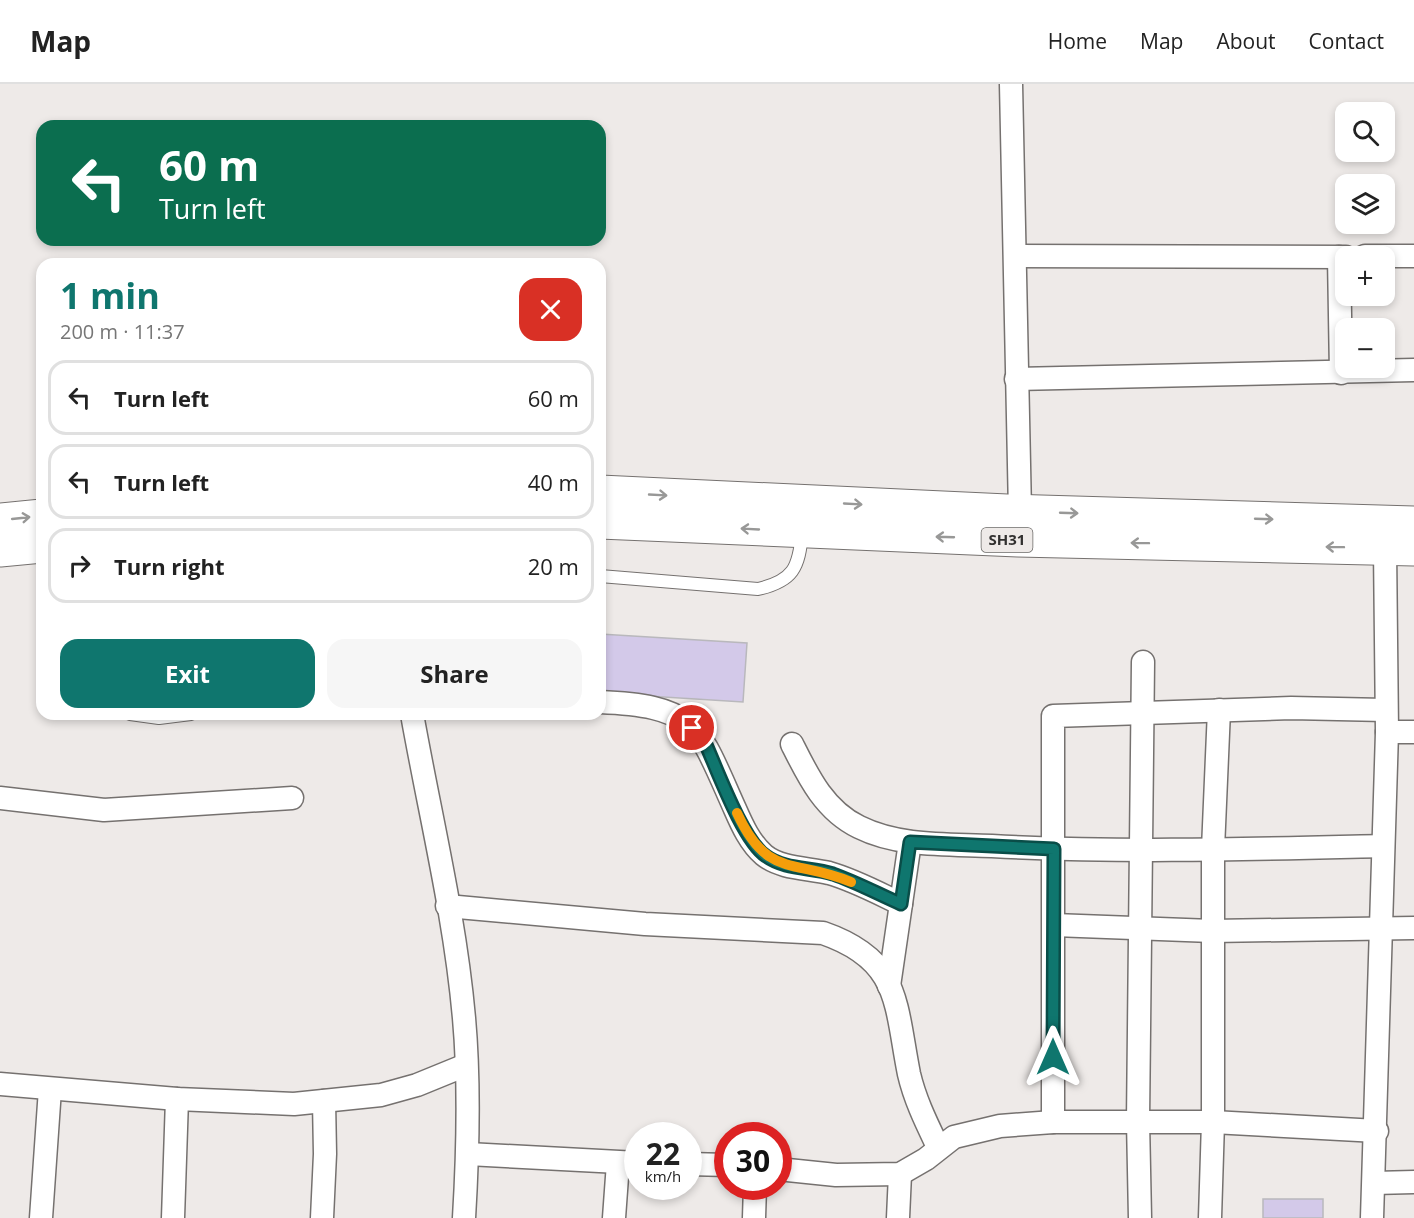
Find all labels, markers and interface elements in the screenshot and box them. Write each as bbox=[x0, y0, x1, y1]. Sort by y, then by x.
text: Map bbox=[30, 22, 91, 60]
text: Home bbox=[1048, 27, 1107, 55]
text: Map bbox=[1140, 27, 1183, 55]
text: About bbox=[1216, 27, 1276, 55]
text: Contact bbox=[1309, 27, 1384, 55]
map controls bbox=[1335, 102, 1395, 378]
button: search bbox=[1335, 102, 1395, 162]
text: 60 m bbox=[159, 136, 259, 193]
icon: left bbox=[60, 144, 138, 222]
button: layers bbox=[1335, 174, 1395, 234]
text: Turn left bbox=[159, 190, 266, 227]
button: + bbox=[1335, 246, 1395, 306]
text: 1 min bbox=[60, 271, 160, 320]
button: close bbox=[519, 278, 582, 341]
text: 200 m · 11:37 bbox=[60, 318, 185, 345]
button: − bbox=[1335, 318, 1395, 378]
icon: left bbox=[63, 381, 96, 414]
text: Turn left bbox=[114, 383, 209, 413]
text: 60 m bbox=[528, 383, 579, 413]
icon: left bbox=[63, 465, 96, 498]
text: Turn left bbox=[114, 467, 209, 497]
text: 40 m bbox=[528, 467, 579, 497]
one-way arrow bbox=[648, 490, 668, 501]
one-way arrow bbox=[843, 499, 863, 510]
one-way arrow bbox=[1059, 507, 1078, 519]
one-way arrow bbox=[11, 512, 30, 523]
one-way arrow bbox=[1253, 513, 1273, 525]
one-way arrow bbox=[740, 524, 760, 535]
road number: SH31 bbox=[982, 528, 1032, 552]
one-way arrow bbox=[935, 532, 955, 543]
one-way arrow bbox=[1130, 537, 1150, 548]
one-way arrow bbox=[1325, 541, 1345, 553]
icon: right bbox=[63, 549, 96, 582]
text: Turn right bbox=[114, 551, 225, 581]
text: 20 m bbox=[528, 551, 579, 581]
button: Exit bbox=[60, 639, 315, 708]
button: Share bbox=[327, 639, 582, 708]
pin bbox=[666, 702, 717, 753]
icon: arrive bbox=[675, 711, 708, 744]
position arrow bbox=[1021, 1025, 1085, 1089]
speed limit sign: 30 bbox=[714, 1122, 792, 1200]
text: 22 bbox=[646, 1133, 680, 1174]
text: km/h bbox=[645, 1166, 681, 1186]

